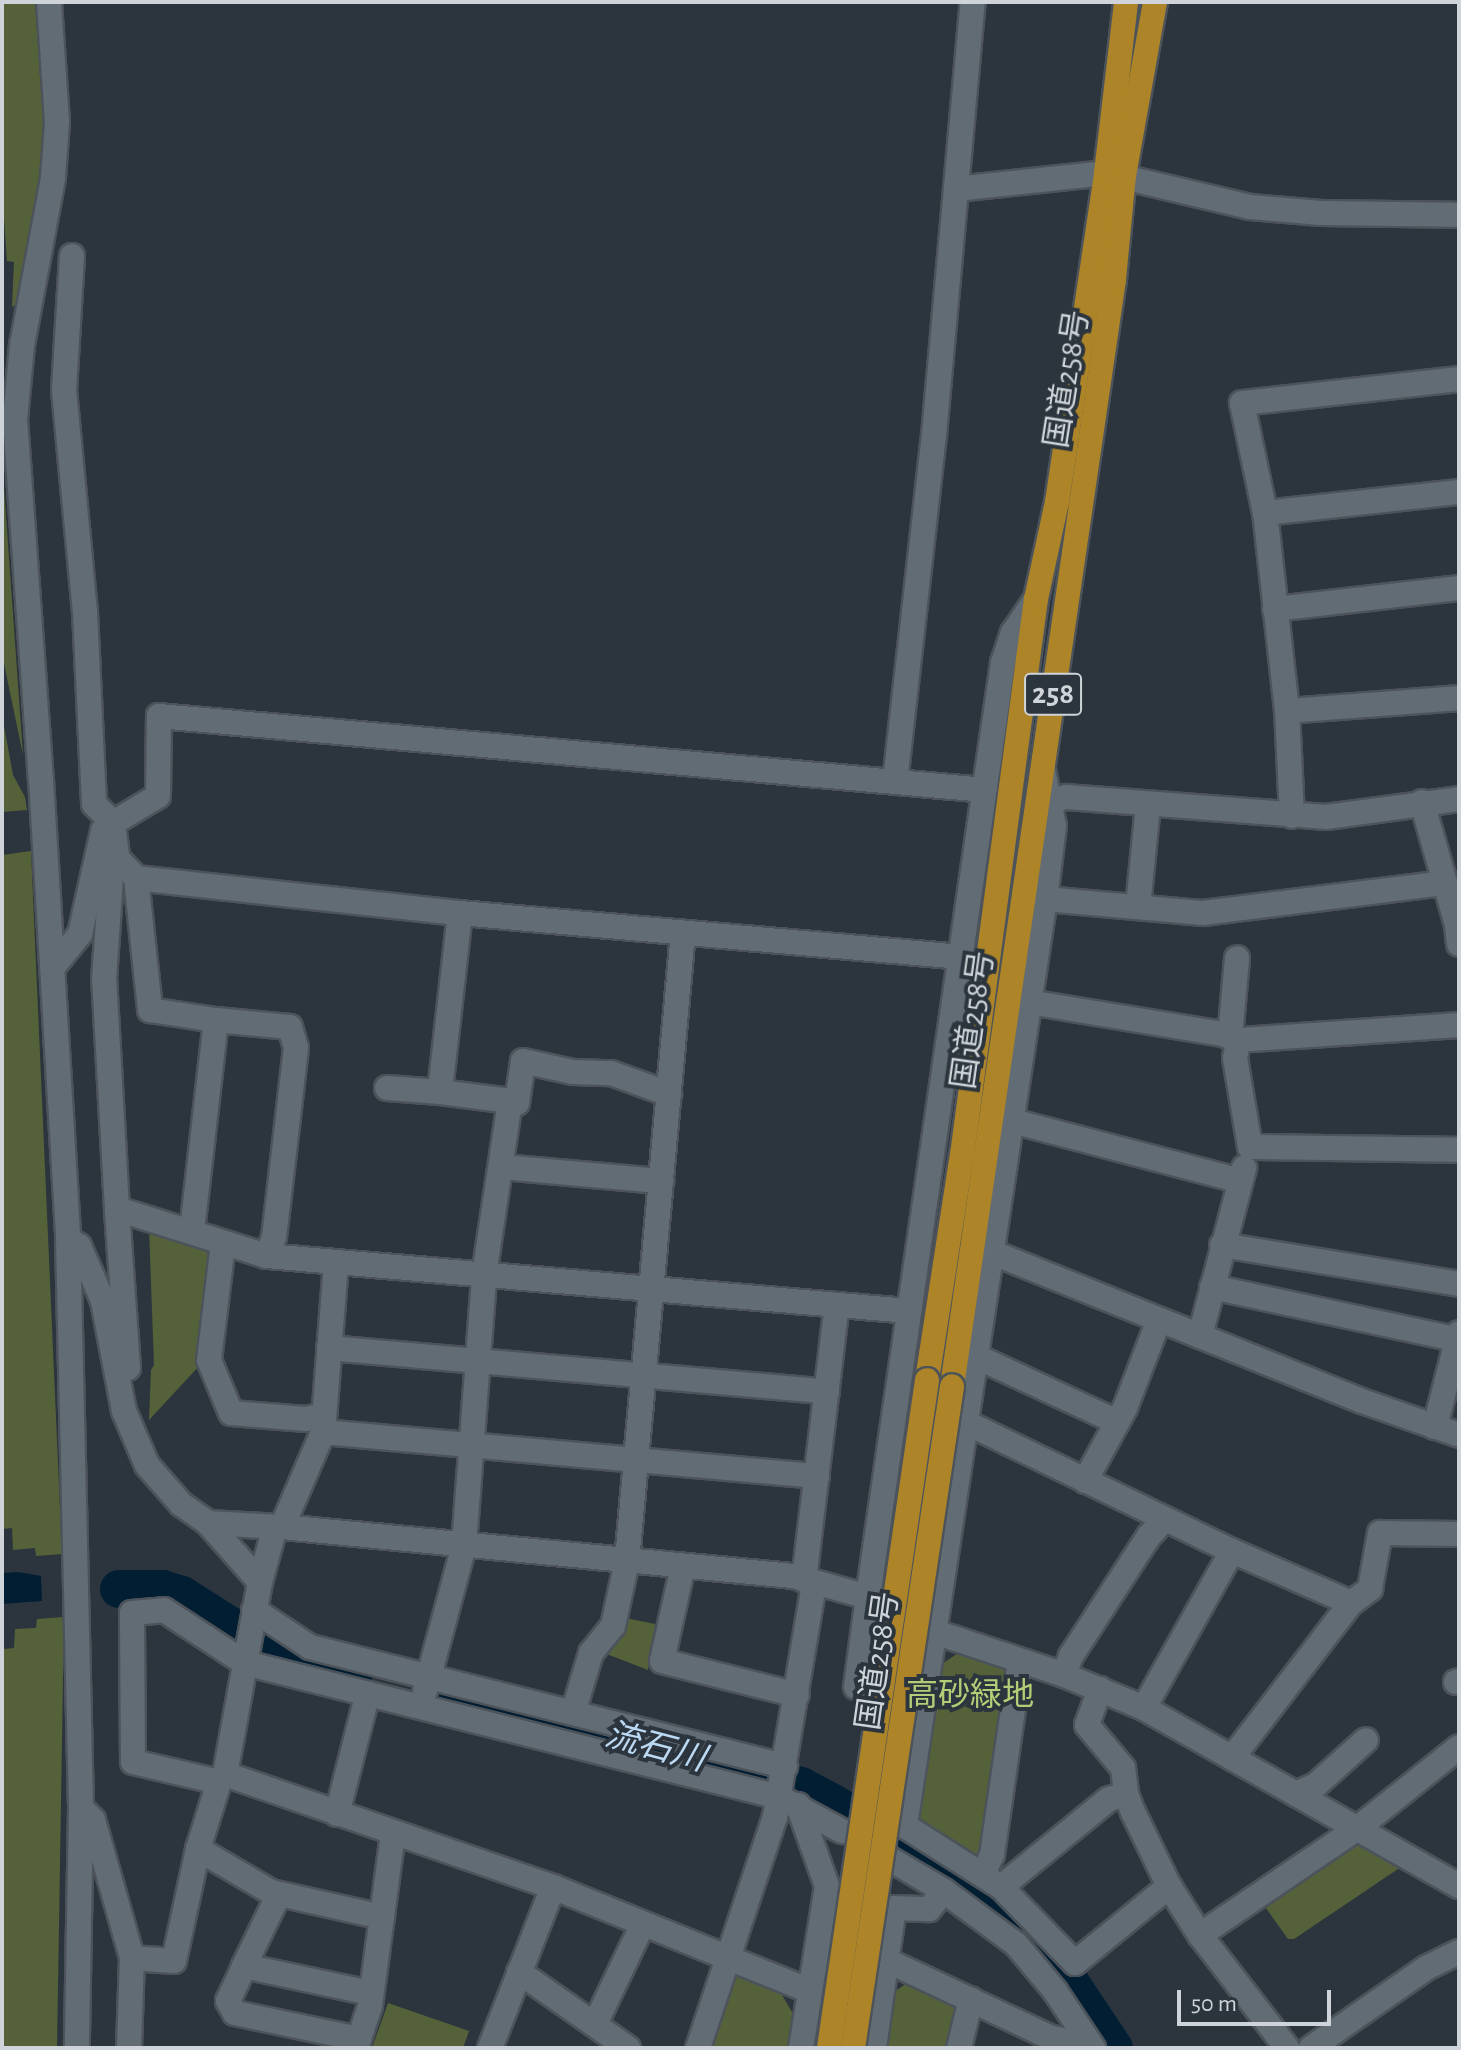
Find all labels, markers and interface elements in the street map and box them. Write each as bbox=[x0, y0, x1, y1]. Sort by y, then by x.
street label: 国道258号 bbox=[1037, 307, 1097, 451]
road number: 258 bbox=[1023, 668, 1083, 720]
street label: 国道258号 bbox=[944, 948, 1002, 1092]
street label: 国道258号 bbox=[849, 1589, 907, 1733]
park label: 高砂緑地 bbox=[906, 1676, 1034, 1714]
water label: 流石川 bbox=[600, 1715, 710, 1781]
scale bar bbox=[1181, 1974, 1335, 2024]
text: 50 m bbox=[1191, 1992, 1237, 2016]

